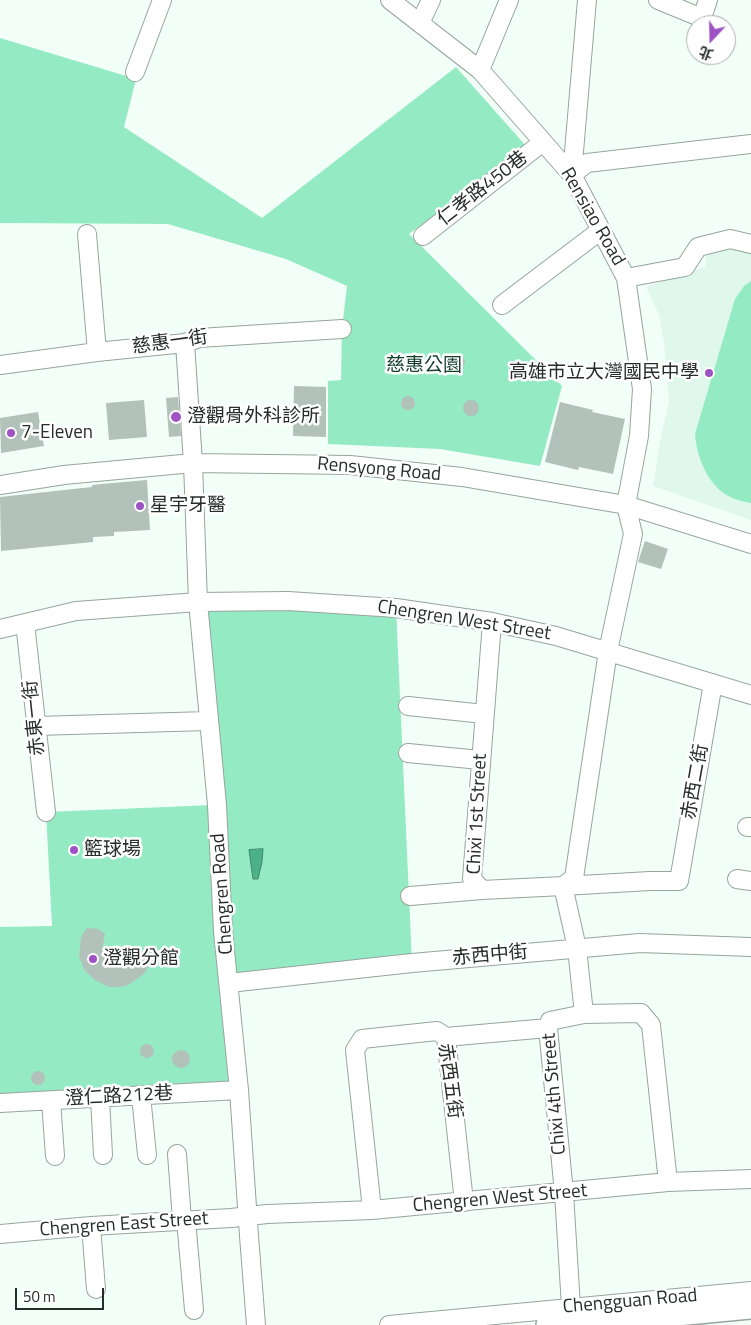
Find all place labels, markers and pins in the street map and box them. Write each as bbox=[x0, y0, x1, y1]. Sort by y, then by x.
place label: 高雄市立大灣國民中學 bbox=[509, 362, 699, 384]
marker: 高雄市立大灣國民中學 bbox=[703, 367, 715, 379]
place label: 澄觀骨外科診所 bbox=[187, 406, 320, 428]
marker: 澄觀骨外科診所 bbox=[169, 410, 183, 424]
place label: 7-Eleven bbox=[21, 422, 93, 444]
marker: 7-Eleven bbox=[5, 427, 17, 439]
place label: 星宇牙醫 bbox=[150, 495, 226, 517]
marker: 星宇牙醫 bbox=[134, 500, 146, 512]
place label: 籃球場 bbox=[84, 839, 141, 861]
marker: 籃球場 bbox=[68, 844, 80, 856]
place label: 澄觀分館 bbox=[103, 948, 179, 970]
marker: 澄觀分館 bbox=[87, 953, 99, 965]

